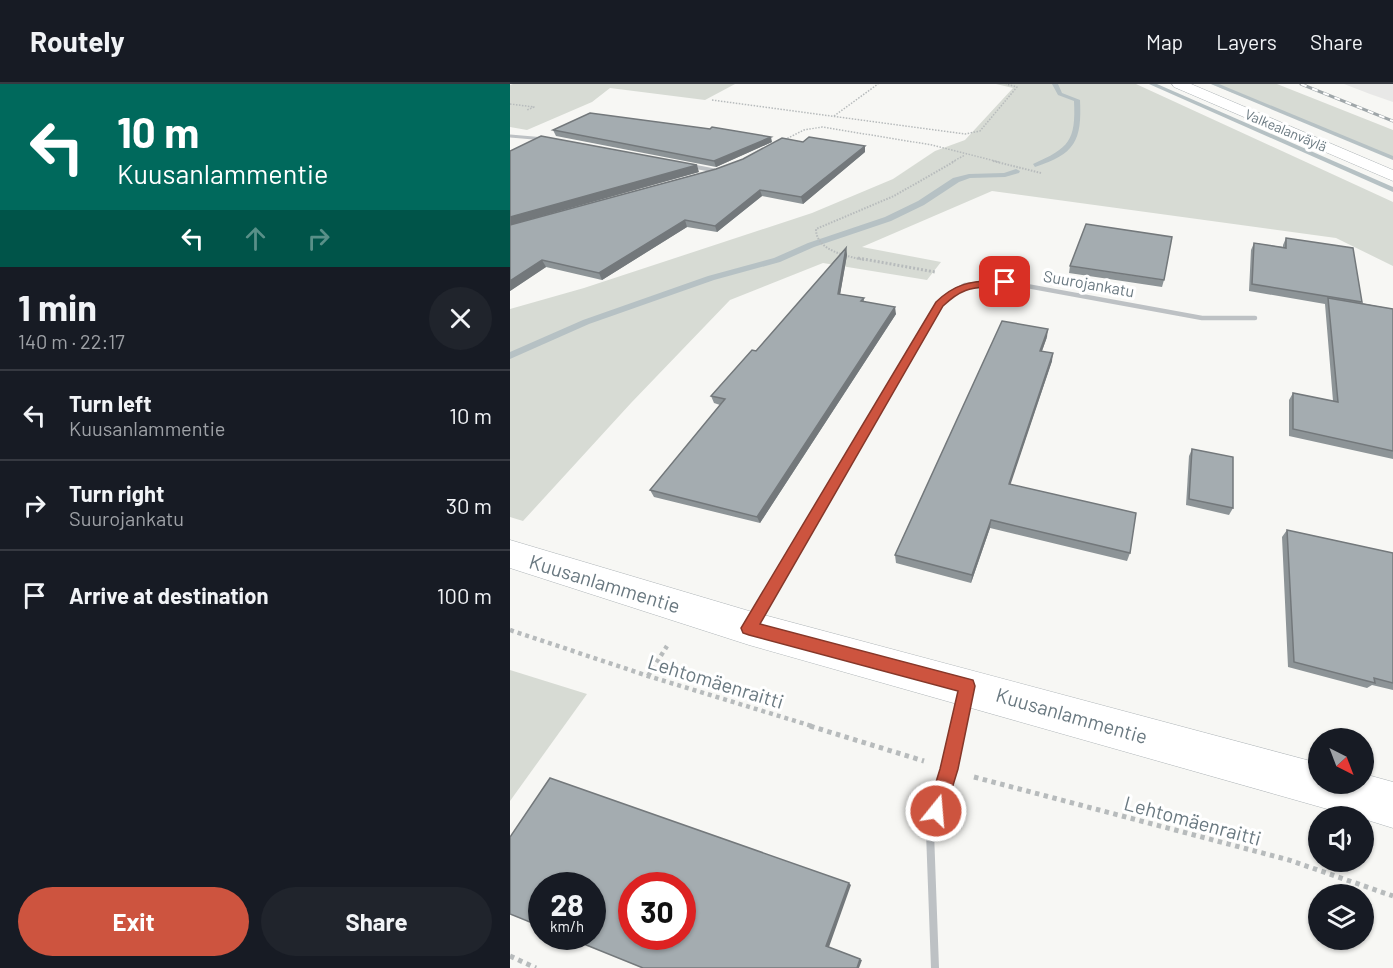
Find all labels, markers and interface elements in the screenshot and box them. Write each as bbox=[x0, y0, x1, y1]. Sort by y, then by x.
text: Routely bbox=[30, 24, 125, 58]
text: Map bbox=[1146, 29, 1183, 54]
text: Layers bbox=[1216, 29, 1277, 54]
text: Share bbox=[1310, 29, 1363, 54]
street label: Valkealanväylä bbox=[1242, 105, 1330, 155]
text: 10 m bbox=[117, 106, 199, 156]
icon: left bbox=[18, 108, 96, 186]
text: Kuusanlammentie bbox=[117, 157, 328, 189]
icon: left bbox=[176, 222, 209, 255]
icon: ahead bbox=[239, 222, 272, 255]
icon: right bbox=[302, 222, 335, 255]
pin bbox=[979, 256, 1030, 307]
icon: arrive bbox=[988, 265, 1021, 298]
street label: Suurojankatu bbox=[1042, 266, 1136, 300]
text: 1 min bbox=[18, 285, 97, 328]
button: close bbox=[429, 287, 492, 350]
text: 140 m · 22:17 bbox=[18, 329, 125, 353]
text: Turn left bbox=[69, 390, 152, 416]
icon: left bbox=[18, 399, 51, 432]
text: 10 m bbox=[449, 402, 492, 428]
text: Kuusanlammentie bbox=[69, 416, 226, 440]
text: Turn right bbox=[69, 480, 164, 506]
icon: right bbox=[18, 489, 51, 522]
text: 30 m bbox=[446, 492, 492, 518]
text: Suurojankatu bbox=[69, 506, 184, 530]
street label: Kuusanlammentie bbox=[527, 549, 683, 617]
icon: arrive bbox=[18, 579, 51, 612]
text: Arrive at destination bbox=[69, 582, 268, 608]
text: 100 m bbox=[437, 582, 492, 608]
street label: Lehtomäenraitti bbox=[645, 649, 787, 713]
street label: Kuusanlammentie bbox=[993, 682, 1151, 748]
north arrow bbox=[1308, 728, 1374, 794]
map controls bbox=[1308, 728, 1374, 950]
position arrow bbox=[904, 779, 968, 843]
street label: Lehtomäenraitti bbox=[1122, 790, 1264, 850]
button: sound bbox=[1308, 806, 1374, 872]
speed limit sign: 30 bbox=[618, 872, 696, 950]
button: layers bbox=[1308, 884, 1374, 950]
text: 28 bbox=[550, 886, 584, 922]
button: Exit bbox=[18, 887, 249, 956]
button: Share bbox=[261, 887, 492, 956]
text: km/h bbox=[550, 917, 584, 935]

